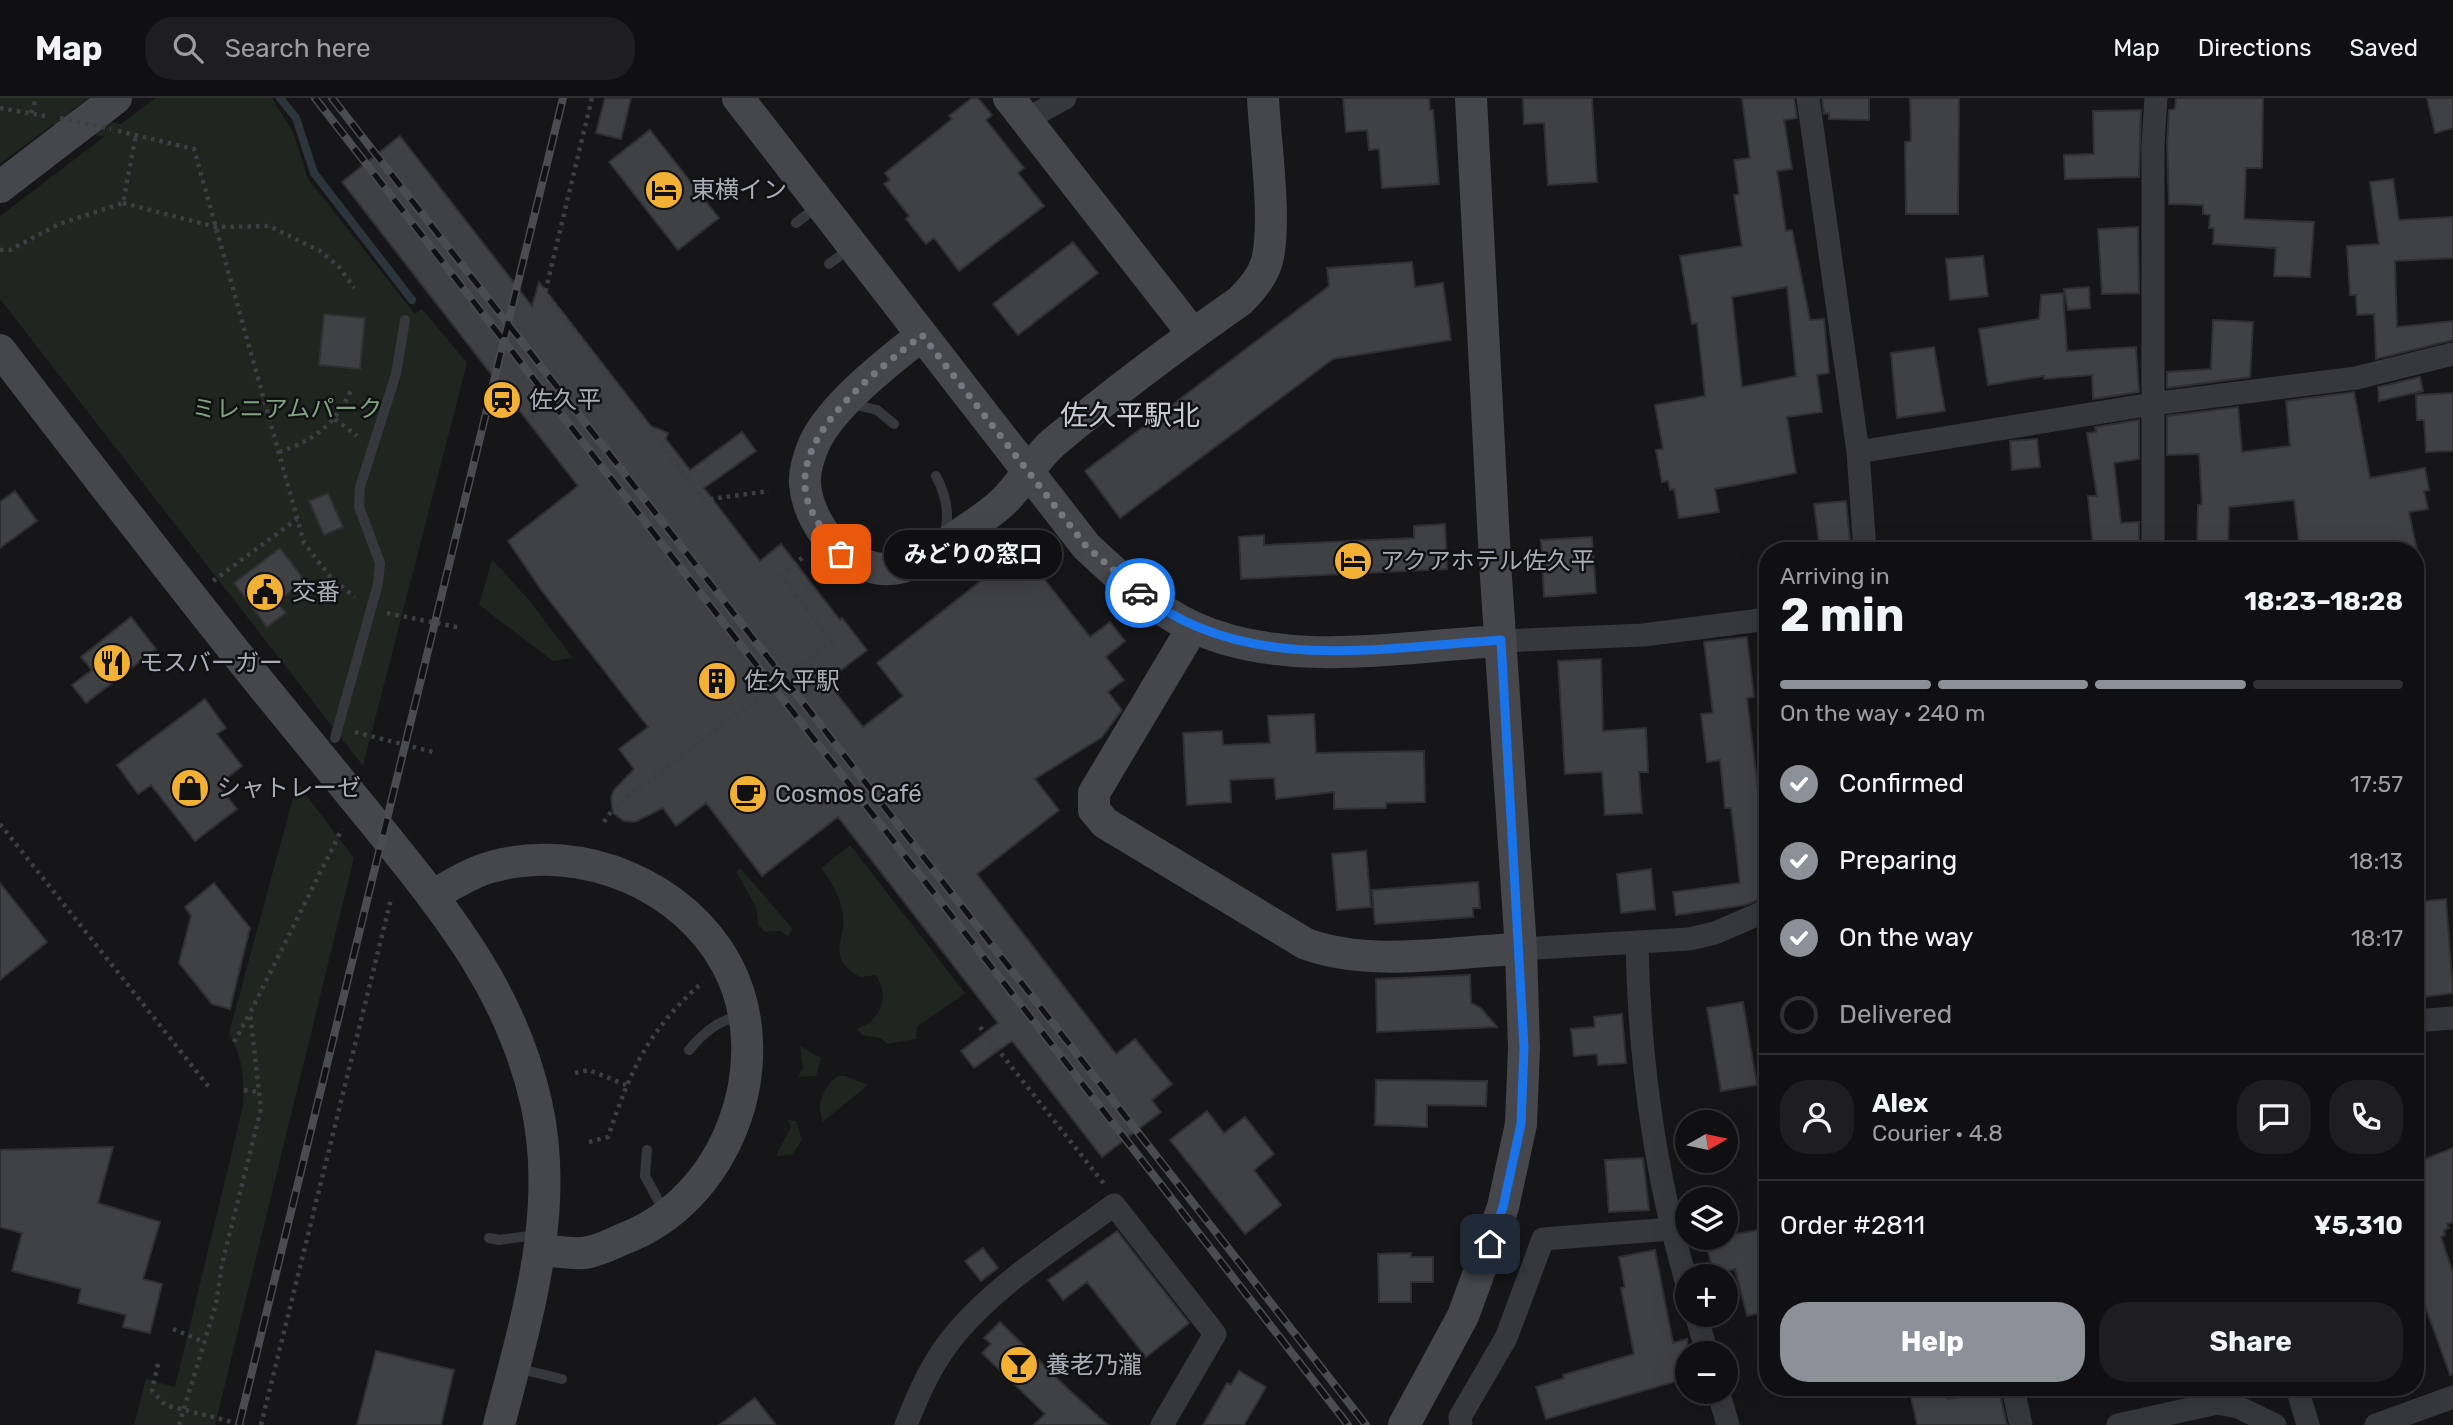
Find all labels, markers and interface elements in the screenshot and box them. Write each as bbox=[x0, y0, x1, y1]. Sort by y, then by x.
search box bbox=[145, 17, 635, 80]
text: Map bbox=[35, 29, 103, 68]
icon: search bbox=[169, 29, 207, 67]
text: Search here bbox=[225, 33, 370, 64]
text: Map bbox=[2113, 34, 2160, 62]
text: Directions bbox=[2198, 34, 2311, 62]
text: Saved bbox=[2349, 34, 2418, 62]
hotel icon: 東横イン bbox=[643, 169, 685, 211]
place label: 東横イン bbox=[691, 176, 787, 204]
station icon: 佐久平 bbox=[481, 379, 523, 421]
place label: 佐久平 bbox=[529, 386, 601, 414]
park label: ミレニアムパーク bbox=[192, 395, 382, 423]
district label: 佐久平駅北 bbox=[1060, 399, 1200, 432]
pin bbox=[811, 524, 871, 584]
callout: みどりの窓口 bbox=[883, 530, 1062, 578]
icon: bag bbox=[822, 535, 860, 573]
text: みどりの窓口 bbox=[904, 540, 1042, 568]
hotel icon: アクアホテル佐久平 bbox=[1332, 540, 1374, 582]
place label: アクアホテル佐久平 bbox=[1380, 547, 1595, 575]
courier bbox=[1105, 558, 1175, 628]
text: Arriving in bbox=[1780, 562, 1890, 590]
public building icon: 交番 bbox=[244, 571, 286, 613]
icon: car bbox=[1121, 574, 1159, 612]
place label: 交番 bbox=[292, 578, 340, 606]
text: 18:23–18:28 bbox=[2244, 586, 2403, 617]
text: 2 min bbox=[1780, 588, 1905, 643]
restaurant icon: モスバーガー bbox=[91, 642, 133, 684]
place label: モスバーガー bbox=[139, 649, 283, 677]
building icon: 佐久平駅 bbox=[696, 660, 738, 702]
place label: 佐久平駅 bbox=[744, 667, 840, 695]
text: On the way · 240 m bbox=[1780, 699, 1985, 727]
icon: check bbox=[1780, 765, 1818, 803]
shop icon: シャトレーゼ bbox=[169, 767, 211, 809]
text: Confirmed bbox=[1839, 768, 1964, 799]
text: 17:57 bbox=[2350, 770, 2403, 798]
cafe icon: Cosmos Café bbox=[727, 773, 769, 815]
place label: シャトレーゼ bbox=[217, 774, 361, 802]
place label: Cosmos Café bbox=[775, 780, 922, 808]
icon: check bbox=[1780, 842, 1818, 880]
text: Preparing bbox=[1839, 845, 1957, 876]
text: 18:13 bbox=[2349, 847, 2403, 875]
icon: check bbox=[1780, 919, 1818, 957]
text: On the way bbox=[1839, 922, 1973, 953]
text: 18:17 bbox=[2351, 924, 2403, 952]
text: Delivered bbox=[1839, 999, 1952, 1030]
button: person bbox=[1780, 1080, 1854, 1154]
button: chat bbox=[2237, 1080, 2311, 1154]
button: phone bbox=[2329, 1080, 2403, 1154]
text: Alex bbox=[1872, 1088, 1928, 1119]
north arrow bbox=[1675, 1110, 1738, 1172]
map controls bbox=[1675, 1110, 1738, 1404]
text: Courier · 4.8 bbox=[1872, 1119, 2003, 1147]
button: layers bbox=[1675, 1187, 1738, 1250]
text: Order #2811 bbox=[1780, 1210, 1925, 1241]
text: ¥5,310 bbox=[2314, 1210, 2403, 1241]
pin bbox=[1460, 1214, 1520, 1274]
icon: home bbox=[1471, 1225, 1509, 1263]
button: + bbox=[1675, 1264, 1738, 1327]
button: Help bbox=[1780, 1302, 2085, 1382]
button: Share bbox=[2099, 1302, 2403, 1382]
button: − bbox=[1675, 1341, 1738, 1404]
bar icon: 養老乃瀧 bbox=[998, 1344, 1040, 1386]
place label: 養老乃瀧 bbox=[1046, 1351, 1142, 1379]

